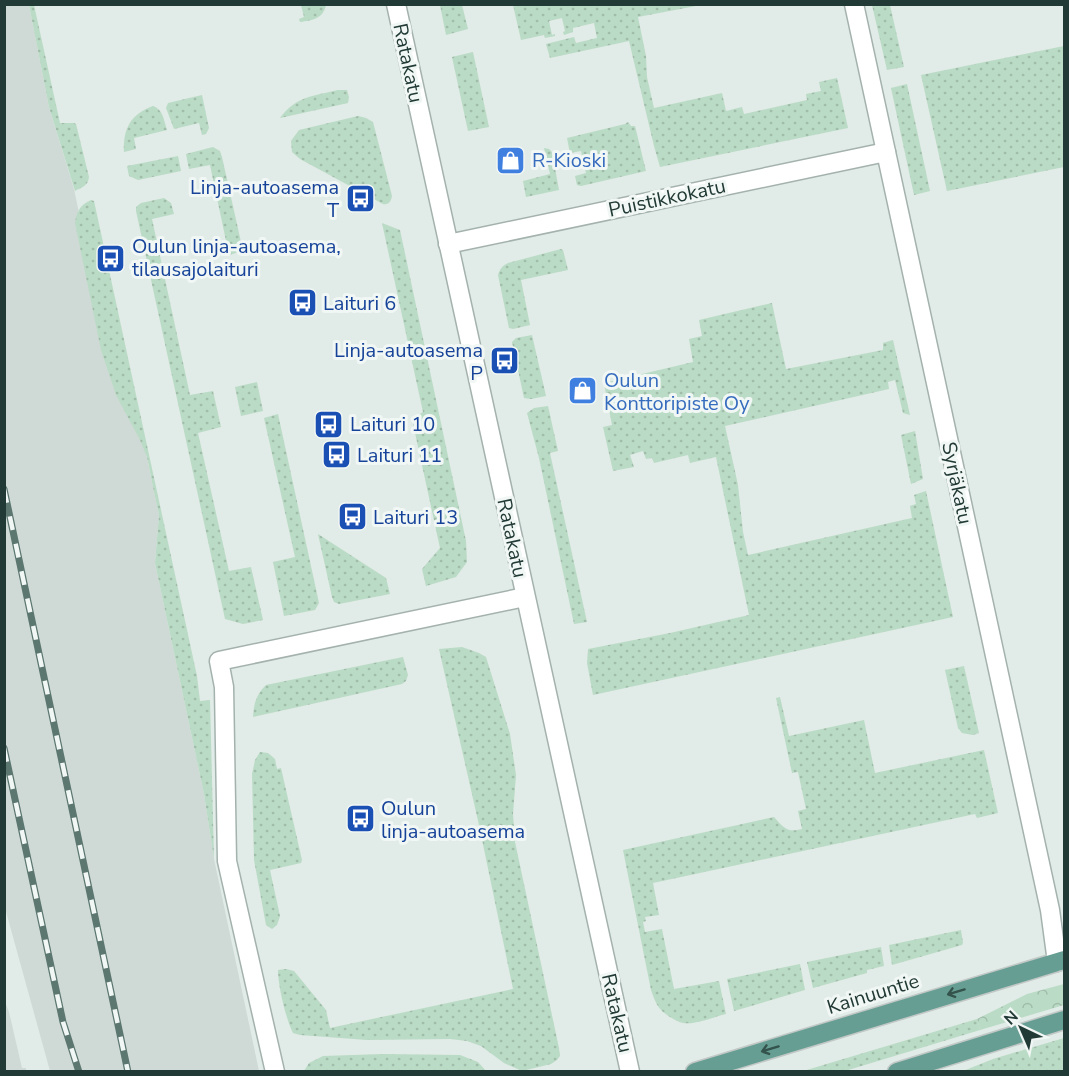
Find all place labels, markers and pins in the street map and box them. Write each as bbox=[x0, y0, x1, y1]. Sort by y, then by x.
shop icon: R-Kioski bbox=[495, 144, 527, 176]
place label: R-Kioski bbox=[532, 147, 606, 174]
place label: Linja-autoasema T bbox=[190, 174, 339, 224]
bus stop icon: Linja-autoasema T bbox=[344, 183, 376, 215]
place label: Oulun linja-autoasema, tilausajolaituri bbox=[132, 233, 341, 283]
bus stop icon: Oulun linja-autoasema, tilausajolaituri bbox=[95, 242, 127, 274]
bus stop icon: Laituri 6 bbox=[286, 287, 318, 319]
place label: Laituri 6 bbox=[323, 290, 396, 317]
place label: Linja-autoasema P bbox=[334, 337, 483, 387]
bus stop icon: Linja-autoasema P bbox=[488, 345, 520, 377]
place label: Oulun Konttoripiste Oy bbox=[604, 367, 750, 417]
shop icon: Oulun Konttoripiste Oy bbox=[567, 375, 599, 407]
bus stop icon: Laituri 10 bbox=[313, 408, 345, 440]
place label: Laituri 10 bbox=[350, 411, 435, 438]
bus stop icon: Laituri 11 bbox=[320, 439, 352, 471]
place label: Laituri 11 bbox=[357, 442, 442, 469]
bus stop icon: Laituri 13 bbox=[336, 501, 368, 533]
place label: Laituri 13 bbox=[373, 504, 458, 531]
place label: Oulun linja-autoasema bbox=[381, 795, 525, 845]
bus stop icon: Oulun linja-autoasema bbox=[344, 803, 376, 835]

